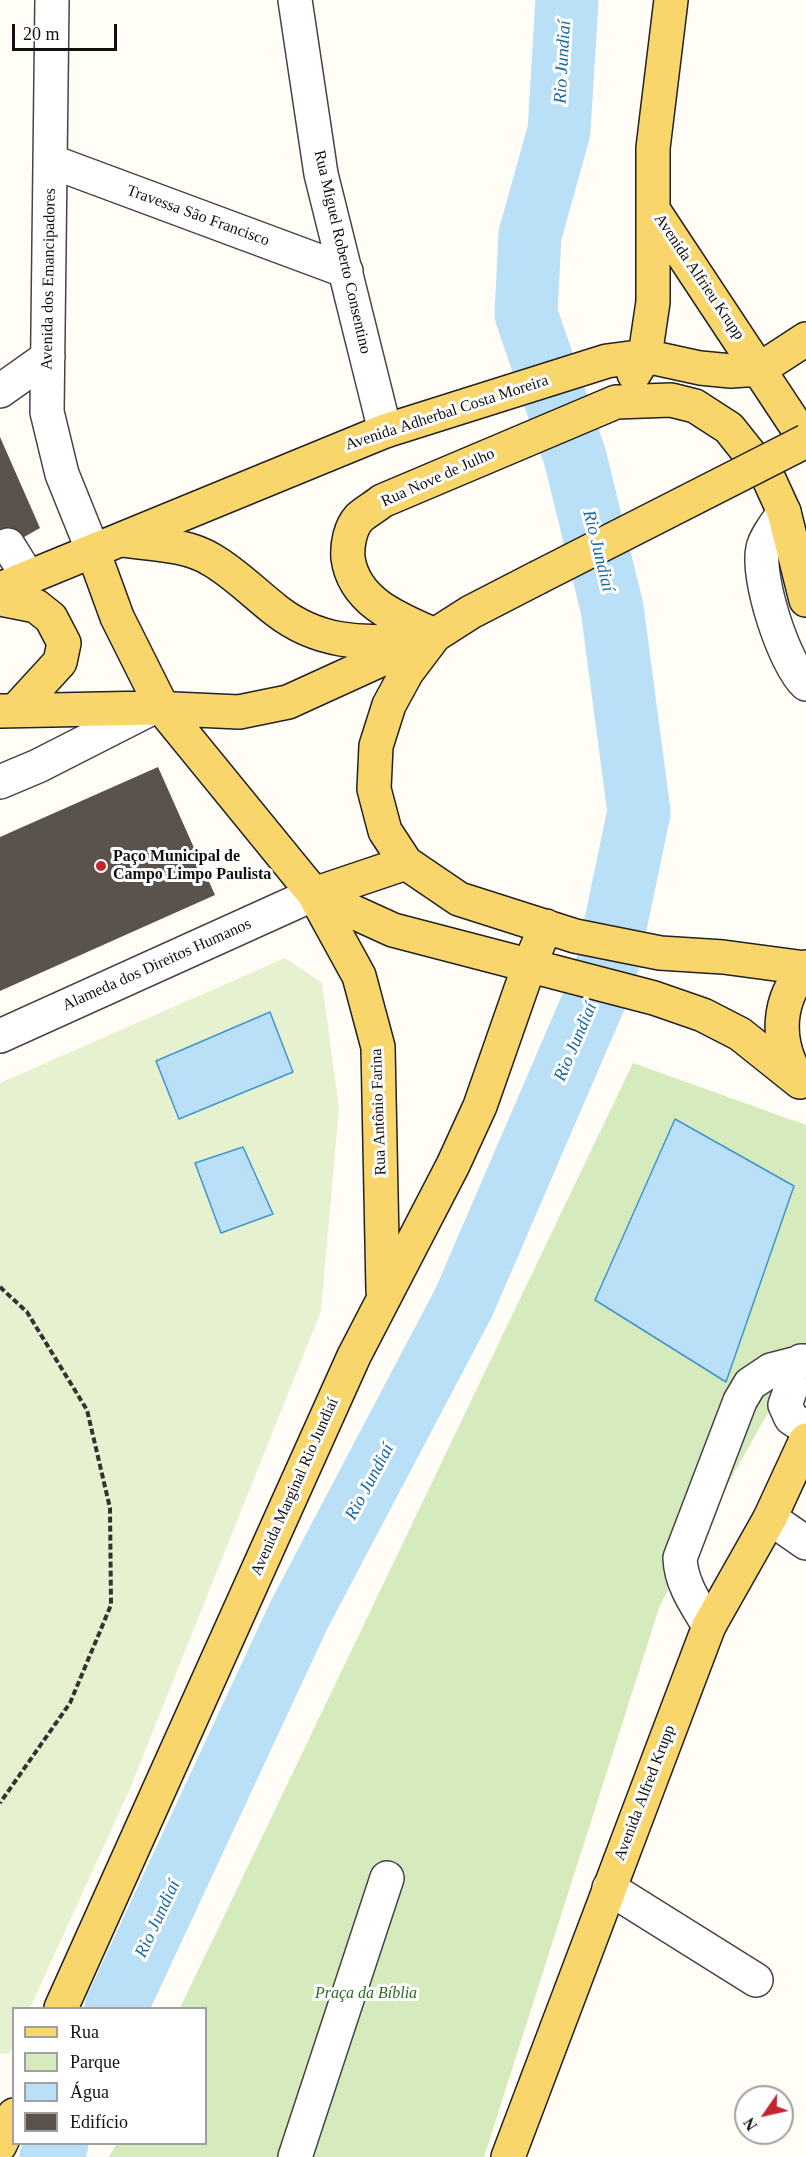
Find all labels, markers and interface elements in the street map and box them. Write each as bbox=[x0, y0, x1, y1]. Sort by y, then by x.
scale bar bbox=[15, 12, 120, 50]
water label: Rio Jundiaí bbox=[550, 20, 576, 104]
text: 20 m bbox=[23, 24, 60, 44]
street label: Rua Miguel Roberto Consentino bbox=[309, 148, 375, 356]
street label: Travessa São Francisco bbox=[124, 181, 272, 251]
street label: Avenida dos Emancipadores bbox=[38, 188, 60, 370]
street label: Avenida Alfrieu Krupp bbox=[650, 210, 748, 344]
street label: Avenida Adherbal Costa Moreira bbox=[343, 371, 551, 455]
street label: Rua Nove de Julho bbox=[378, 444, 498, 512]
water label: Rio Jundiaí bbox=[577, 508, 619, 594]
place label: Paço Municipal de Campo Limpo Paulista bbox=[113, 847, 271, 885]
marker: Paço Municipal de Campo Limpo Paulista bbox=[94, 859, 108, 873]
street label: Alameda dos Direitos Humanos bbox=[60, 915, 254, 1015]
water label: Rio Jundiaí bbox=[550, 999, 602, 1085]
street label: Rua Antônio Farina bbox=[367, 1048, 391, 1176]
street label: Avenida Marginal Rio Jundiaí bbox=[247, 1395, 343, 1579]
water label: Rio Jundiaí bbox=[341, 1440, 399, 1524]
street label: Avenida Alfred Krupp bbox=[610, 1723, 680, 1863]
water label: Rio Jundiaí bbox=[131, 1877, 185, 1961]
park label: Praça da Bíblia bbox=[315, 1984, 417, 2004]
legend bbox=[12, 2007, 207, 2145]
text: Rua bbox=[70, 2022, 99, 2042]
text: Parque bbox=[70, 2052, 120, 2072]
text: Água bbox=[70, 2082, 109, 2102]
north arrow bbox=[734, 2085, 794, 2145]
text: Edifício bbox=[70, 2112, 128, 2132]
text: N bbox=[740, 2115, 761, 2134]

